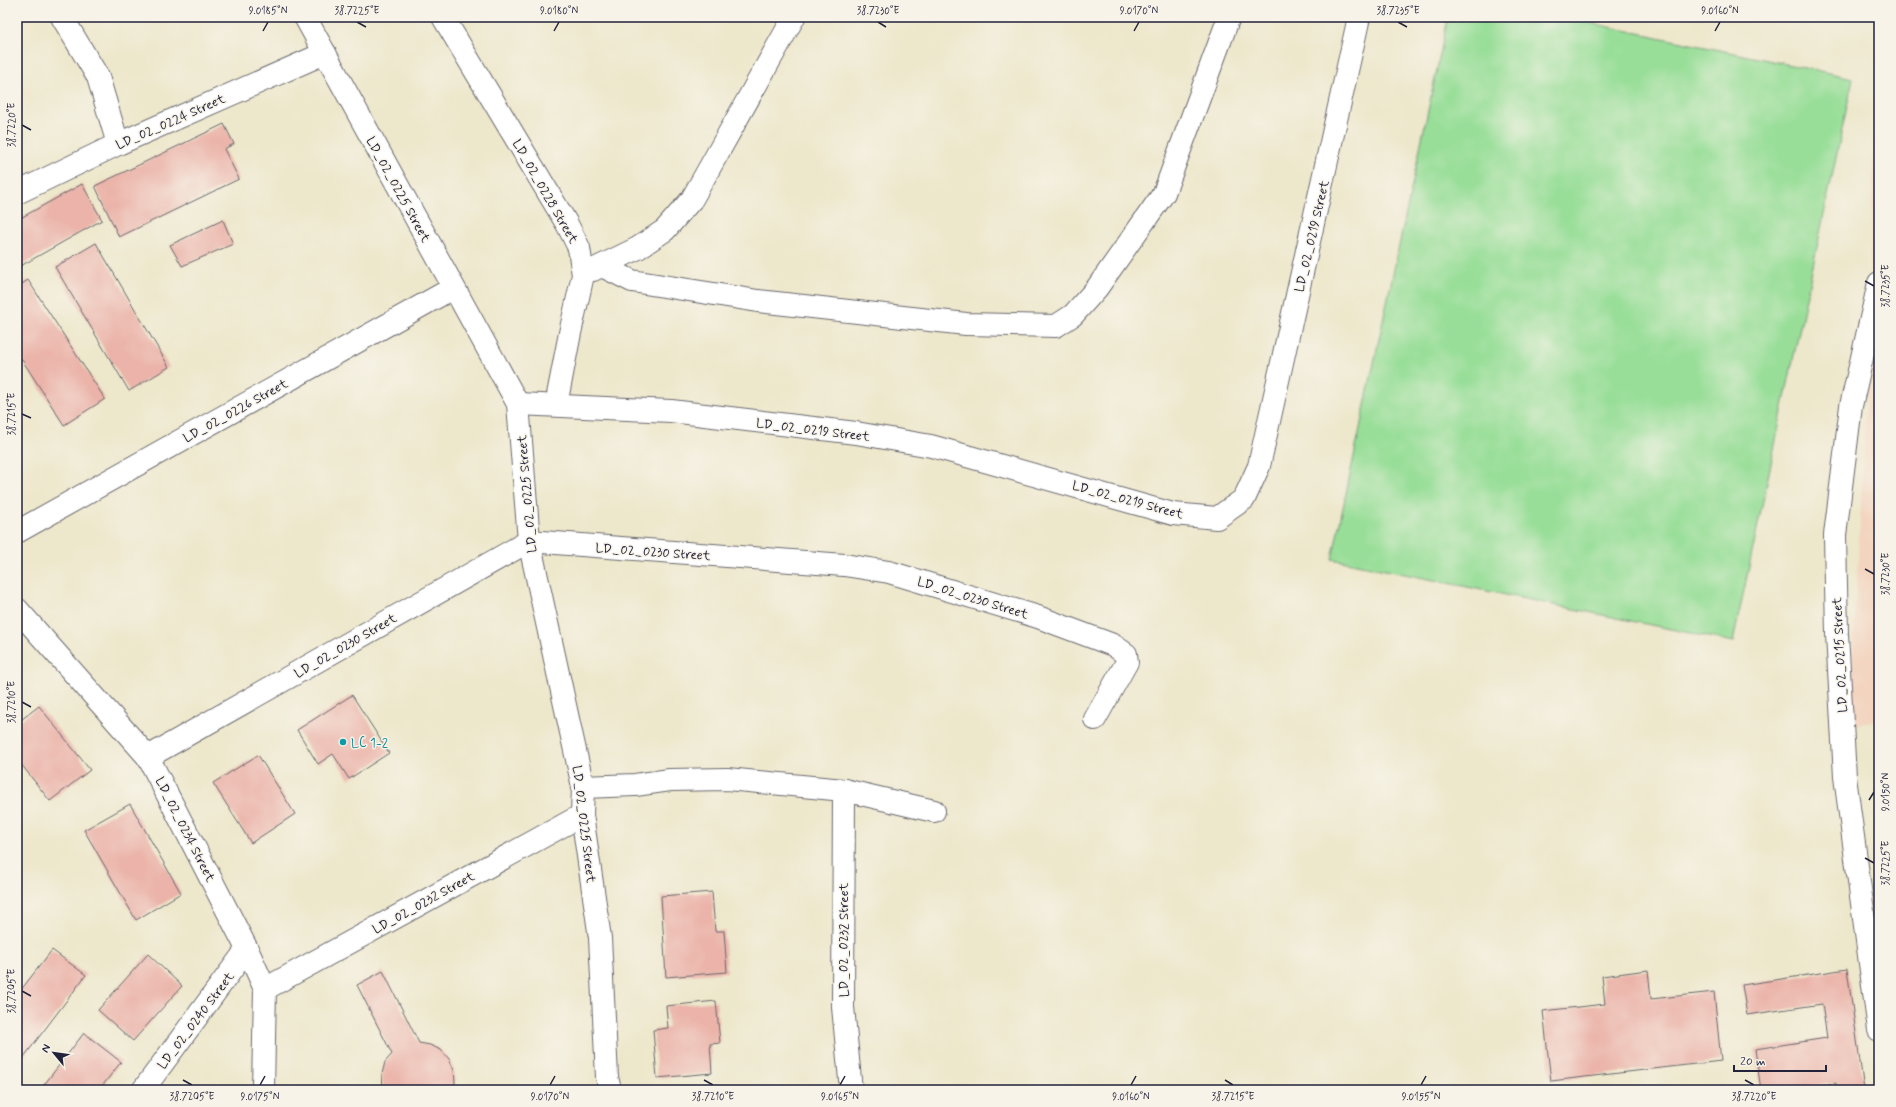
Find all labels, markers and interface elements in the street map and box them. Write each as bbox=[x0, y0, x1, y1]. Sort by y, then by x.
text: 9.0185°N bbox=[249, 4, 288, 18]
text: 38.7225°E bbox=[335, 4, 380, 18]
text: 9.0180°N bbox=[540, 4, 578, 18]
text: 38.7230°E bbox=[857, 4, 899, 18]
text: 9.0170°N bbox=[1120, 4, 1159, 18]
text: 38.7235°E bbox=[1377, 4, 1420, 18]
text: 9.0160°N bbox=[1701, 4, 1739, 18]
street label: LD_02_0224 Street bbox=[113, 90, 228, 154]
text: 38.7220°E bbox=[5, 103, 19, 147]
street label: LD_02_0225 Street bbox=[362, 134, 434, 246]
street label: LD_02_0228 Street bbox=[508, 137, 582, 247]
street label: LD_02_0219 Street bbox=[1291, 179, 1334, 294]
text: 38.7235°E bbox=[1879, 264, 1893, 308]
street label: LD_02_0226 Street bbox=[180, 375, 291, 447]
text: 38.7215°E bbox=[5, 392, 19, 435]
street label: LD_02_0219 Street bbox=[755, 415, 871, 446]
street label: LD_02_0225 Street bbox=[514, 434, 541, 553]
street label: LD_02_0219 Street bbox=[1070, 477, 1185, 524]
street label: LD_02_0230 Street bbox=[595, 540, 711, 565]
text: 38.7230°E bbox=[1879, 553, 1893, 595]
street label: LD_02_0230 Street bbox=[915, 573, 1030, 624]
street label: LD_02_0215 Street bbox=[1829, 596, 1852, 713]
street label: LD_02_0230 Street bbox=[292, 610, 400, 682]
text: 38.7210°E bbox=[5, 681, 19, 723]
place label: LC 1-2 bbox=[351, 735, 389, 752]
marker: LC 1-2 bbox=[338, 737, 348, 747]
street label: LD_02_0225 Street bbox=[568, 765, 599, 884]
text: 9.0150°N bbox=[1879, 772, 1893, 811]
street label: LD_02_0234 Street bbox=[151, 774, 219, 885]
text: 38.7225°E bbox=[1879, 840, 1893, 885]
street label: LD_02_0232 Street bbox=[370, 868, 478, 938]
street label: LD_02_0232 Street bbox=[836, 883, 853, 997]
text: 38.7205°E bbox=[5, 968, 19, 1013]
street label: LD_02_0240 Street bbox=[154, 969, 239, 1073]
north arrow bbox=[34, 1033, 74, 1073]
text: N bbox=[38, 1042, 54, 1055]
scale bar bbox=[1734, 1047, 1826, 1073]
text: 20 m bbox=[1740, 1054, 1766, 1070]
text: 38.7205°E bbox=[170, 1090, 215, 1104]
text: 9.0175°N bbox=[241, 1090, 280, 1104]
text: 9.0170°N bbox=[531, 1090, 570, 1104]
text: 38.7210°E bbox=[692, 1090, 734, 1104]
text: 9.0165°N bbox=[821, 1090, 859, 1104]
text: 9.0160°N bbox=[1112, 1090, 1150, 1104]
text: 38.7215°E bbox=[1212, 1090, 1255, 1104]
text: 9.0155°N bbox=[1402, 1090, 1441, 1104]
text: 38.7220°E bbox=[1732, 1090, 1776, 1104]

